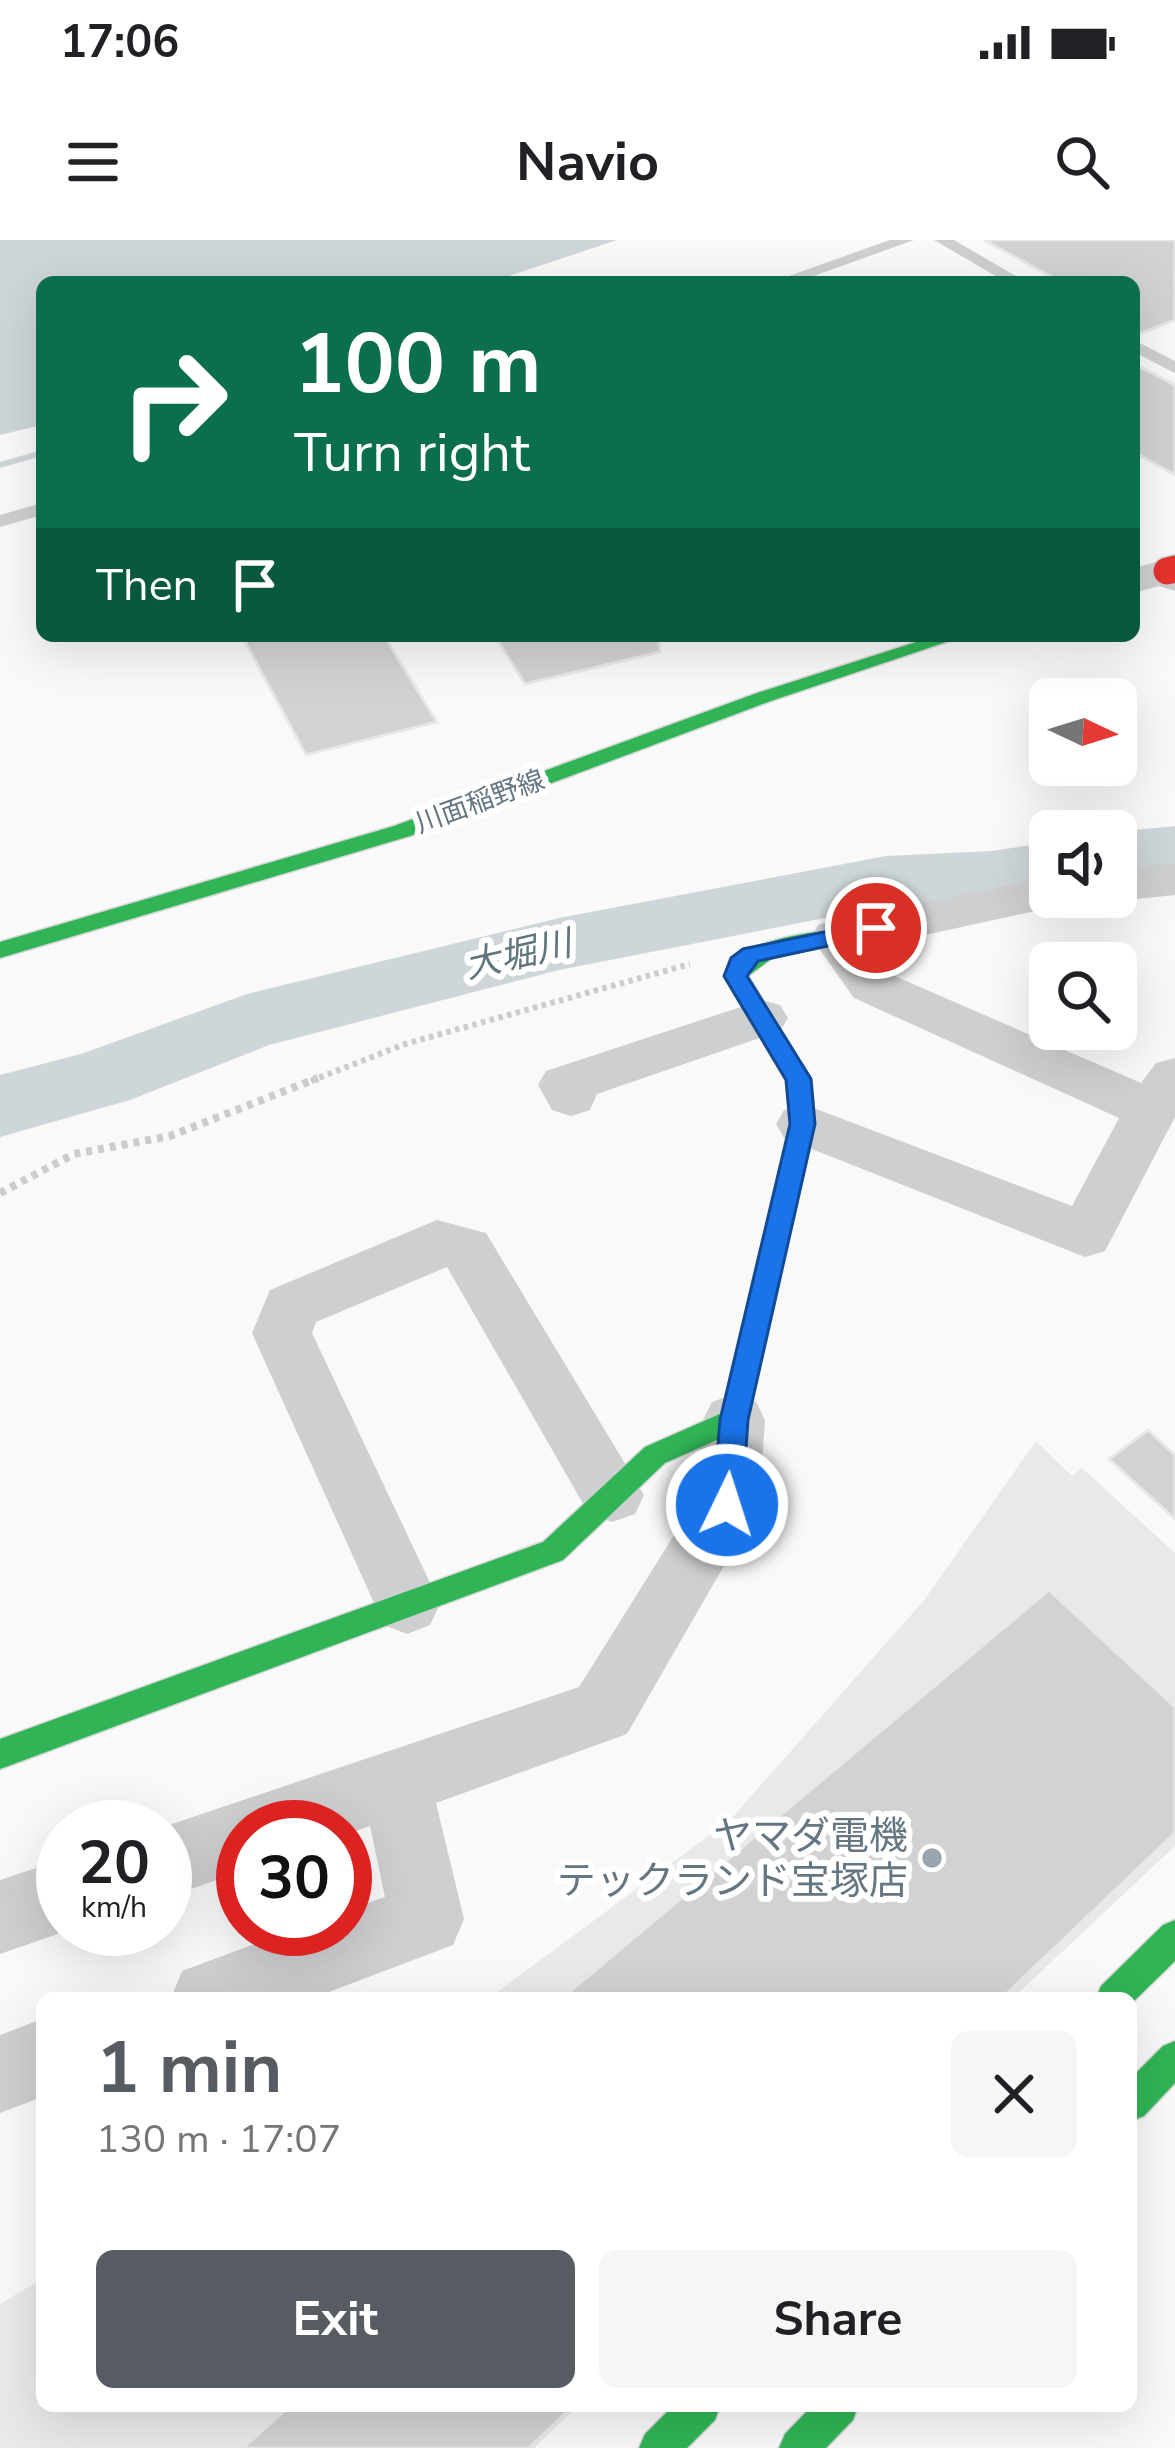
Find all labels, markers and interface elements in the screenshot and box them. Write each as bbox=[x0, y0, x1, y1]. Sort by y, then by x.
text: 17:06 bbox=[60, 12, 179, 73]
text: Navio bbox=[516, 125, 659, 199]
icon: menu bbox=[60, 129, 126, 195]
icon: search bbox=[1049, 129, 1115, 195]
text: 100 m bbox=[294, 307, 542, 422]
icon: right bbox=[96, 324, 252, 480]
text: Turn right bbox=[294, 416, 530, 490]
icon: arrive bbox=[222, 552, 288, 618]
text: Then bbox=[96, 555, 198, 616]
north arrow bbox=[1029, 678, 1137, 786]
map controls bbox=[1029, 678, 1137, 1050]
street label: 川面稲野線 bbox=[410, 762, 550, 842]
button: sound bbox=[1029, 810, 1137, 918]
pin bbox=[825, 877, 927, 979]
icon: arrive bbox=[843, 895, 909, 961]
water label: 大堀川 bbox=[460, 918, 580, 991]
button: search bbox=[1029, 942, 1137, 1050]
position arrow bbox=[664, 1442, 790, 1568]
speed limit sign: 30 bbox=[216, 1800, 372, 1956]
place label: ヤマダ電機 テックランド宝塚店 bbox=[557, 1810, 908, 1908]
text: 20 bbox=[78, 1822, 150, 1904]
marker: ヤマダ電機 テックランド宝塚店 bbox=[919, 1845, 945, 1871]
text: km/h bbox=[81, 1887, 147, 1928]
text: 1 min bbox=[96, 2019, 282, 2117]
button: close bbox=[951, 2031, 1077, 2157]
text: 130 m · 17:07 bbox=[96, 2113, 341, 2166]
button: Exit bbox=[96, 2250, 575, 2388]
button: Share bbox=[599, 2250, 1077, 2388]

